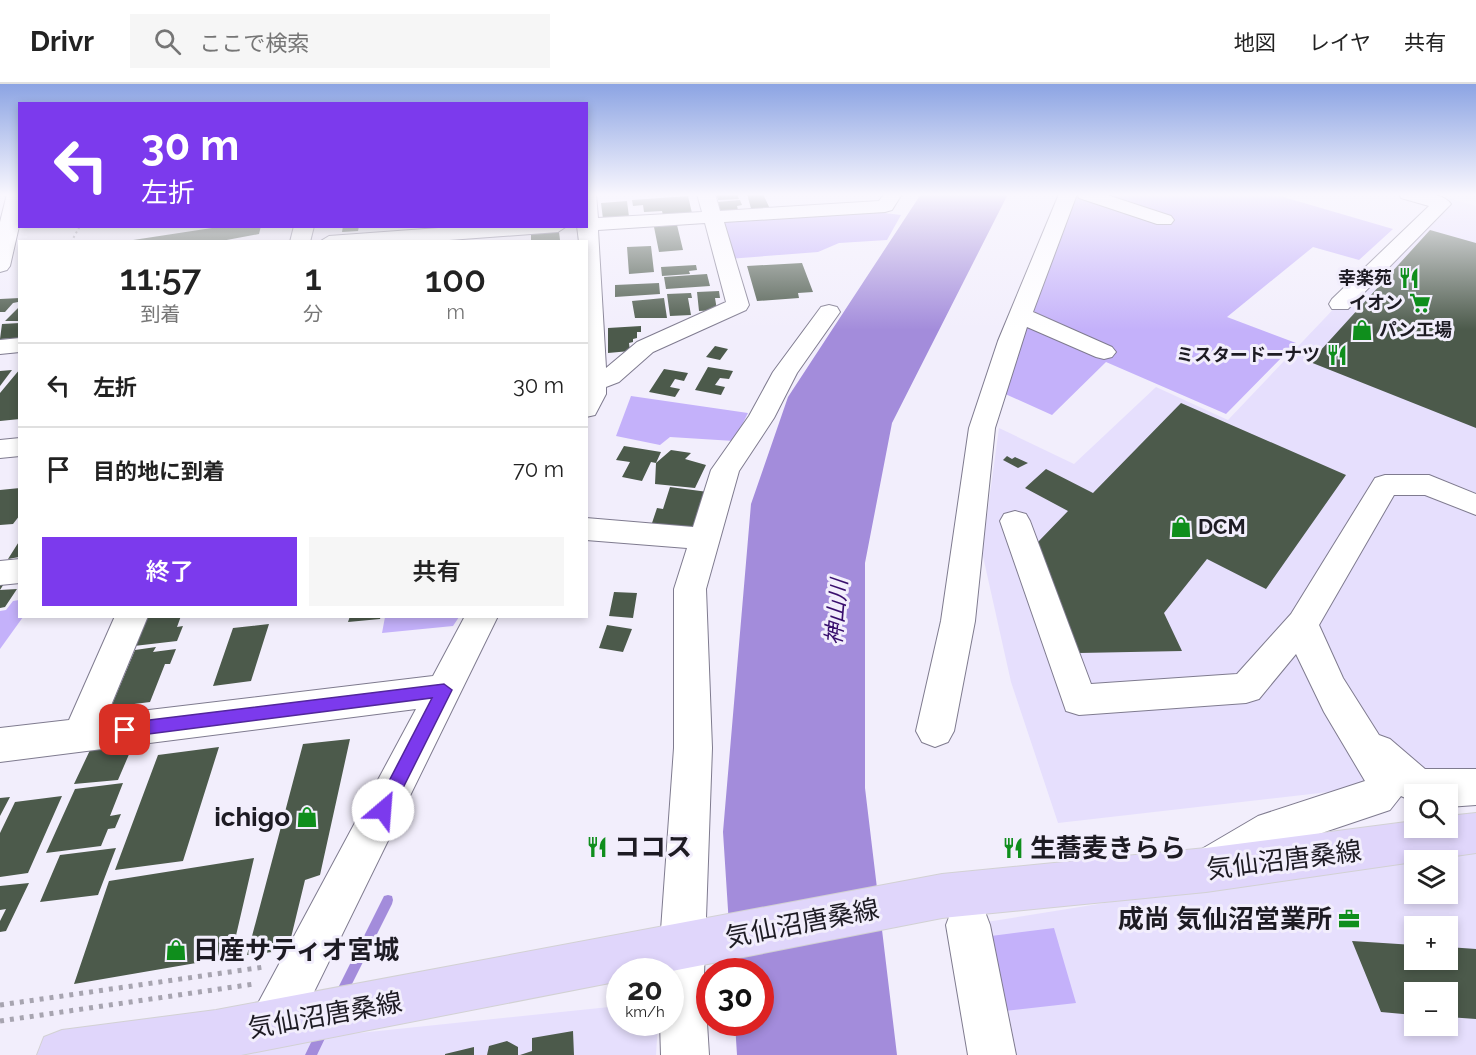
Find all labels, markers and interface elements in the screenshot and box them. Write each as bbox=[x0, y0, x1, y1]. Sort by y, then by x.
search box bbox=[130, 14, 550, 68]
text: Drivr bbox=[30, 25, 94, 58]
icon: search bbox=[151, 25, 184, 58]
text: ここで検索 bbox=[199, 30, 309, 56]
text: 地図 bbox=[1234, 30, 1276, 55]
text: レイヤ bbox=[1309, 30, 1371, 55]
text: 共有 bbox=[1404, 30, 1446, 55]
text: 30 m bbox=[141, 121, 239, 170]
icon: left bbox=[42, 126, 120, 204]
text: 左折 bbox=[141, 177, 195, 208]
text: 11:57 bbox=[120, 256, 201, 298]
text: 1 bbox=[305, 256, 322, 298]
text: 100 bbox=[425, 258, 486, 300]
restaurant icon: 幸楽苑 bbox=[1397, 266, 1421, 290]
place label: 幸楽苑 bbox=[1338, 267, 1392, 288]
supermarket icon: イオン bbox=[1408, 291, 1432, 315]
place label: イオン bbox=[1349, 292, 1403, 313]
text: m bbox=[446, 300, 465, 324]
text: 到着 bbox=[141, 302, 181, 326]
text: 分 bbox=[303, 302, 323, 326]
shop icon: パン工場 bbox=[1350, 318, 1374, 342]
place label: パン工場 bbox=[1379, 319, 1452, 340]
restaurant icon: ミスタードーナツ bbox=[1325, 343, 1349, 367]
place label: ミスタードーナツ bbox=[1176, 344, 1320, 365]
icon: left bbox=[42, 369, 75, 402]
text: 30 m bbox=[513, 372, 564, 398]
text: 左折 bbox=[93, 374, 137, 400]
icon: arrive bbox=[42, 453, 75, 486]
text: 70 m bbox=[513, 456, 564, 482]
text: 目的地に到着 bbox=[93, 458, 225, 484]
place label: DCM bbox=[1198, 514, 1246, 539]
shop icon: DCM bbox=[1169, 515, 1193, 539]
button: 終了 bbox=[42, 537, 297, 606]
button: 共有 bbox=[309, 537, 564, 606]
water label: 神山川 bbox=[820, 576, 852, 646]
pin bbox=[99, 704, 150, 755]
icon: arrive bbox=[108, 713, 141, 746]
position arrow bbox=[351, 778, 415, 842]
map controls bbox=[1404, 784, 1458, 1036]
button: search bbox=[1404, 784, 1458, 838]
place label: ichigo bbox=[214, 802, 290, 832]
shop icon: ichigo bbox=[295, 805, 319, 829]
place label: ココス bbox=[614, 832, 692, 862]
place label: 生蕎麦きらら bbox=[1030, 833, 1186, 863]
restaurant icon: ココス bbox=[585, 835, 609, 859]
restaurant icon: 生蕎麦きらら bbox=[1001, 836, 1025, 860]
street label: 気仙沼唐桑線 bbox=[1205, 836, 1363, 884]
button: layers bbox=[1404, 850, 1458, 904]
street label: 気仙沼唐桑線 bbox=[723, 893, 881, 953]
place label: 成尚 気仙沼営業所 bbox=[1118, 904, 1332, 934]
office icon: 成尚 気仙沼営業所 bbox=[1337, 907, 1361, 931]
button: + bbox=[1404, 916, 1458, 970]
place label: 日産サティオ宮城 bbox=[193, 935, 399, 965]
shop icon: 日産サティオ宮城 bbox=[164, 938, 188, 962]
speed limit sign: 30 bbox=[696, 958, 774, 1036]
text: 20 bbox=[627, 972, 663, 1007]
button: − bbox=[1404, 982, 1458, 1036]
street label: 気仙沼唐桑線 bbox=[246, 987, 404, 1043]
text: km/h bbox=[625, 1003, 665, 1021]

